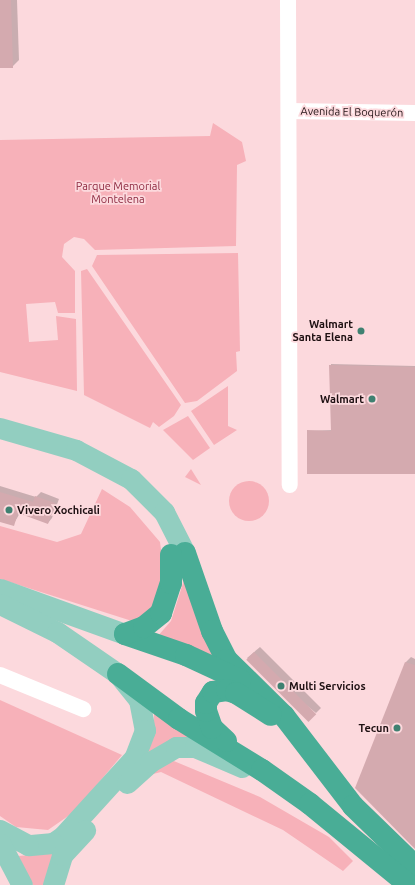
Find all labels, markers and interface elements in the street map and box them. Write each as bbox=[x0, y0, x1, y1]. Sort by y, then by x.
street label: Avenida El Boquerón bbox=[301, 105, 403, 119]
park label: Parque Memorial Montelena bbox=[76, 180, 160, 206]
place label: Walmart Santa Elena bbox=[292, 318, 353, 344]
marker: Walmart Santa Elena bbox=[356, 326, 366, 336]
place label: Walmart bbox=[320, 392, 364, 406]
marker: Walmart bbox=[367, 394, 377, 404]
place label: Vivero Xochicali bbox=[17, 503, 100, 517]
marker: Vivero Xochicali bbox=[4, 505, 14, 515]
place label: Multi Servicios bbox=[289, 679, 366, 693]
marker: Multi Servicios bbox=[276, 681, 286, 691]
place label: Tecun bbox=[359, 721, 389, 735]
marker: Tecun bbox=[392, 723, 402, 733]

